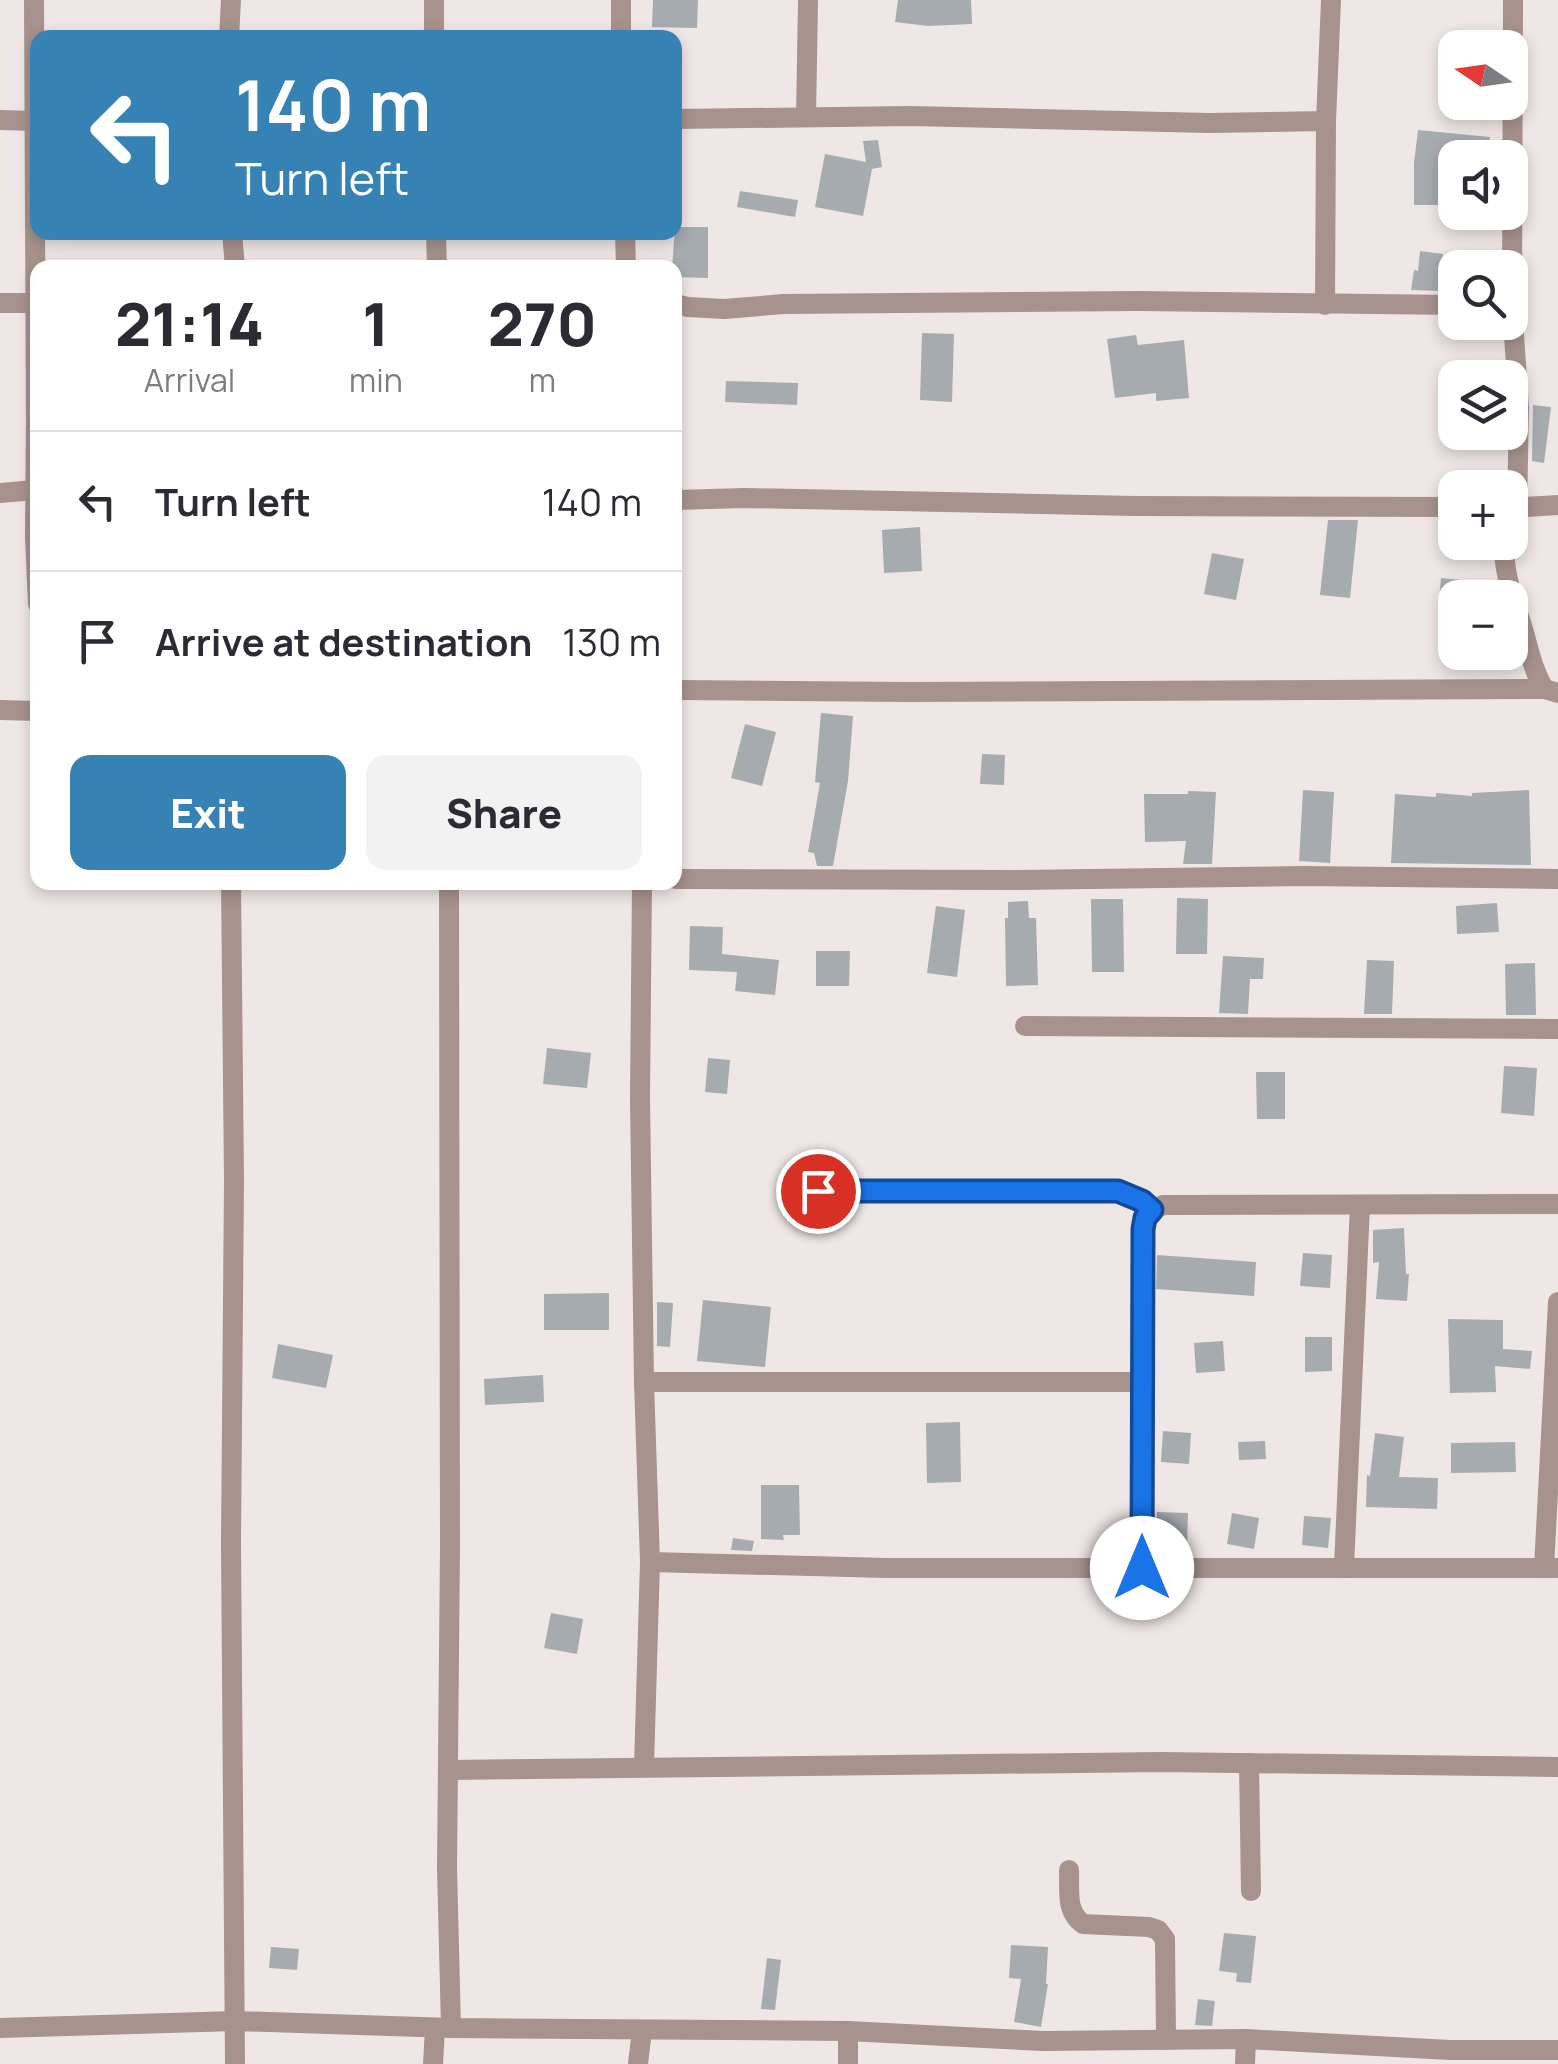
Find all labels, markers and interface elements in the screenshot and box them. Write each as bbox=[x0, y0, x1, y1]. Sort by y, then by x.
north arrow bbox=[1438, 30, 1528, 120]
map controls bbox=[1438, 30, 1528, 670]
text: 140 m bbox=[235, 56, 431, 152]
icon: left bbox=[70, 70, 200, 200]
button: sound bbox=[1438, 140, 1528, 230]
text: Turn left bbox=[235, 147, 409, 209]
button: search bbox=[1438, 250, 1528, 340]
text: 21:14 bbox=[115, 282, 264, 364]
text: 1 bbox=[362, 282, 389, 364]
text: 270 bbox=[488, 282, 597, 364]
text: Arrival bbox=[144, 358, 235, 402]
text: min bbox=[349, 358, 403, 402]
text: m bbox=[529, 358, 556, 402]
button: layers bbox=[1438, 360, 1528, 450]
button: + bbox=[1438, 470, 1528, 560]
icon: left bbox=[70, 474, 125, 529]
text: Turn left bbox=[155, 475, 311, 527]
text: 140 m bbox=[542, 475, 642, 527]
button: − bbox=[1438, 580, 1528, 670]
icon: arrive bbox=[70, 614, 125, 669]
text: Arrive at destination bbox=[155, 615, 532, 667]
text: 130 m bbox=[562, 615, 661, 667]
button: Exit bbox=[70, 755, 346, 870]
button: Share bbox=[366, 755, 642, 870]
pin bbox=[776, 1149, 861, 1234]
icon: arrive bbox=[791, 1164, 846, 1219]
position arrow bbox=[1090, 1516, 1194, 1620]

